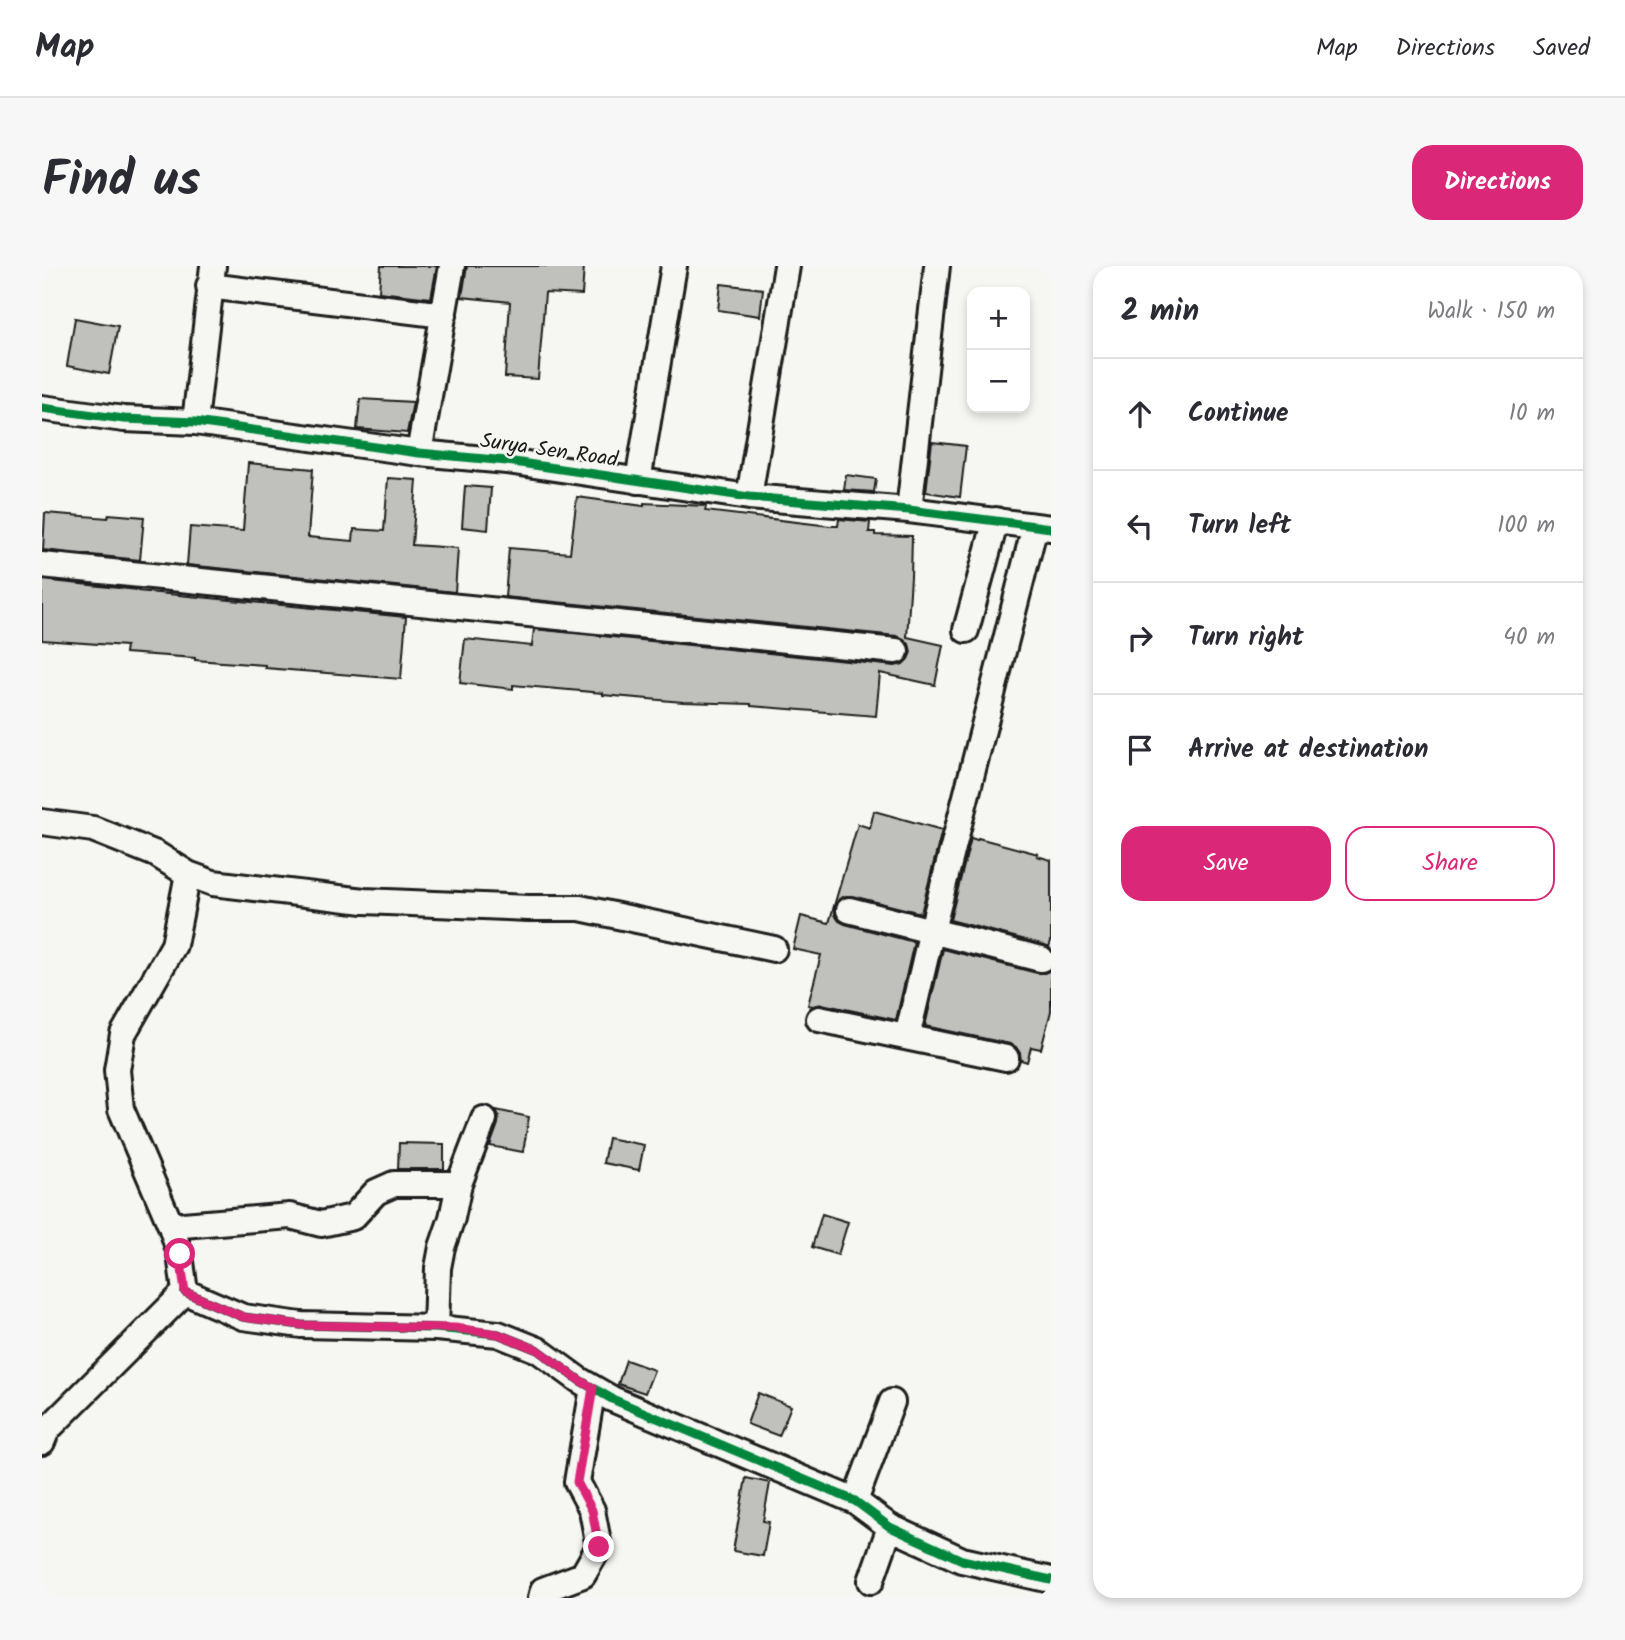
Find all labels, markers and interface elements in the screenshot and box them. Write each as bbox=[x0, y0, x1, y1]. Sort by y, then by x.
text: Map bbox=[35, 22, 95, 75]
text: Map bbox=[1316, 29, 1358, 68]
text: Directions bbox=[1396, 29, 1495, 68]
text: Saved bbox=[1533, 29, 1590, 68]
text: Find us bbox=[42, 143, 200, 221]
button: Directions bbox=[1412, 145, 1583, 220]
map controls bbox=[967, 287, 1030, 413]
button: + bbox=[967, 287, 1030, 350]
text: 2 min bbox=[1121, 288, 1199, 336]
text: Walk · 150 m bbox=[1427, 294, 1555, 330]
button: − bbox=[967, 350, 1030, 413]
text: Continue bbox=[1188, 393, 1289, 435]
icon: ahead bbox=[1121, 395, 1159, 433]
text: 10 m bbox=[1509, 396, 1555, 432]
street label: Surya Sen Road bbox=[478, 425, 620, 477]
text: Turn left bbox=[1188, 505, 1291, 547]
icon: left bbox=[1121, 507, 1159, 545]
text: 100 m bbox=[1497, 508, 1555, 544]
text: Turn right bbox=[1188, 617, 1304, 659]
icon: right bbox=[1121, 619, 1159, 657]
text: 40 m bbox=[1503, 620, 1555, 656]
text: Arrive at destination bbox=[1188, 729, 1428, 771]
icon: arrive bbox=[1121, 731, 1159, 769]
button: Save bbox=[1121, 826, 1331, 901]
button: Share bbox=[1345, 826, 1555, 901]
route start bbox=[164, 1238, 195, 1269]
route end bbox=[583, 1531, 614, 1562]

